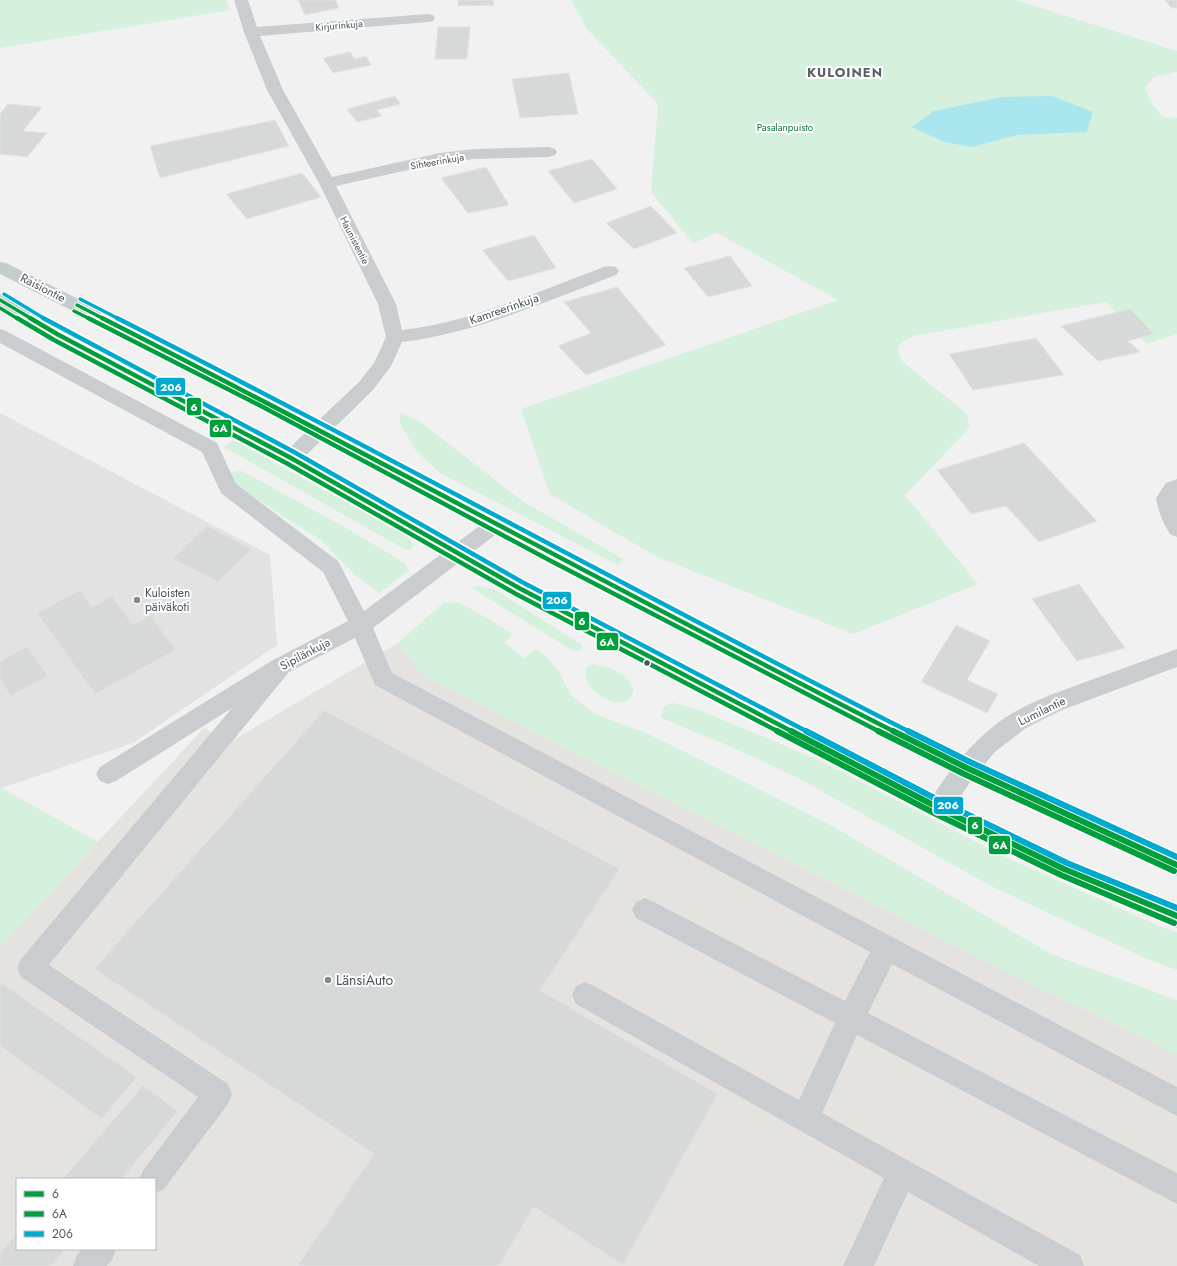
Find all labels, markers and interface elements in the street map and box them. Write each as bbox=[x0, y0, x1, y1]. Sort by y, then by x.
street label: Kirjurinkuja bbox=[315, 16, 364, 35]
district label: KULOINEN bbox=[807, 63, 883, 82]
park label: Pasalanpuisto bbox=[757, 120, 814, 135]
street label: Sihteerinkuja bbox=[409, 149, 465, 174]
street label: Haunistentie bbox=[336, 214, 373, 267]
street label: Raisiontie bbox=[17, 269, 69, 307]
street label: Kamreerinkuja bbox=[467, 289, 541, 329]
line badge: 206 bbox=[155, 377, 186, 396]
text: 206 bbox=[160, 379, 182, 395]
line badge: 6 bbox=[186, 397, 202, 416]
text: 6 bbox=[190, 399, 198, 415]
line badge: 6A bbox=[209, 419, 232, 438]
text: 6A bbox=[212, 420, 229, 436]
place label: Kuloisten päiväkoti bbox=[145, 584, 190, 616]
line badge: 206 bbox=[542, 591, 572, 610]
text: 206 bbox=[546, 592, 568, 608]
marker: Kuloisten päiväkoti bbox=[132, 595, 142, 605]
line badge: 6 bbox=[574, 611, 590, 631]
text: 6 bbox=[578, 613, 586, 629]
line badge: 6A bbox=[596, 632, 619, 651]
street label: Sipilänkuja bbox=[277, 633, 334, 675]
text: 6A bbox=[599, 634, 616, 650]
unlabelled marker bbox=[642, 658, 652, 668]
street label: Lumilantie bbox=[1015, 692, 1069, 730]
line badge: 206 bbox=[933, 796, 964, 815]
text: 206 bbox=[937, 797, 959, 813]
line badge: 6 bbox=[967, 816, 983, 835]
text: 6 bbox=[971, 817, 979, 833]
line badge: 6A bbox=[988, 835, 1011, 855]
text: 6A bbox=[992, 837, 1009, 853]
place label: LänsiAuto bbox=[336, 970, 393, 990]
marker: LänsiAuto bbox=[323, 975, 333, 985]
legend bbox=[16, 1178, 156, 1250]
text: 6 bbox=[52, 1185, 59, 1203]
text: 6A bbox=[52, 1205, 67, 1223]
text: 206 bbox=[52, 1225, 73, 1243]

